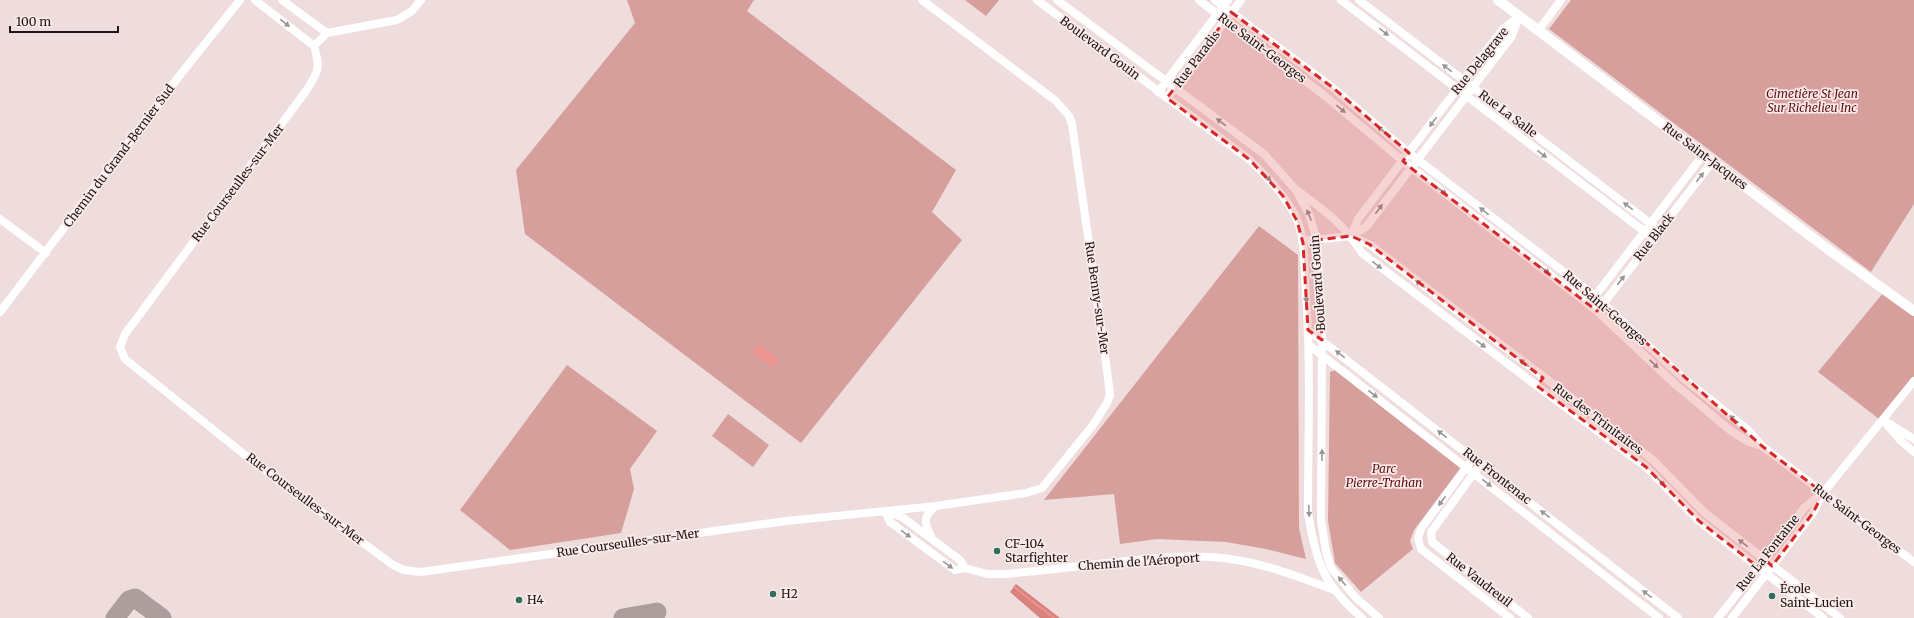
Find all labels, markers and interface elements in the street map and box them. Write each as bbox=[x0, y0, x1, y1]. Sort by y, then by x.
scale bar bbox=[10, 8, 118, 34]
street label: Rue Saint-Georges bbox=[1215, 9, 1310, 86]
street label: Boulevard Gouin bbox=[1057, 13, 1143, 83]
text: 100 m bbox=[16, 14, 51, 29]
one-way arrow bbox=[279, 19, 290, 28]
street label: Rue Delagrave bbox=[1448, 24, 1511, 97]
street label: Rue Paradis bbox=[1170, 27, 1223, 90]
one-way arrow bbox=[1378, 28, 1389, 36]
one-way arrow bbox=[1442, 64, 1453, 72]
street label: Chemin du Grand-Bernier Sud bbox=[60, 81, 177, 230]
park label: Cimetière St Jean Sur Richelieu Inc bbox=[1766, 86, 1858, 115]
street label: Rue La Salle bbox=[1476, 87, 1541, 140]
one-way arrow bbox=[1335, 105, 1346, 114]
one-way arrow bbox=[1428, 116, 1437, 127]
one-way arrow bbox=[1216, 118, 1227, 126]
street label: Rue Saint-Jacques bbox=[1660, 119, 1751, 192]
street label: Rue Courseulles-sur-Mer bbox=[188, 120, 287, 245]
one-way arrow bbox=[1377, 125, 1388, 134]
one-way arrow bbox=[1537, 149, 1548, 158]
one-way arrow bbox=[1696, 172, 1704, 183]
one-way arrow bbox=[1262, 173, 1271, 182]
one-way arrow bbox=[1436, 187, 1447, 195]
one-way arrow bbox=[1623, 202, 1634, 211]
one-way arrow bbox=[1375, 204, 1383, 215]
one-way arrow bbox=[1479, 206, 1490, 215]
one-way arrow bbox=[1306, 209, 1312, 220]
street label: Rue Black bbox=[1630, 210, 1677, 264]
street label: Boulevard Gouin bbox=[1307, 234, 1328, 332]
street label: Rue Benny-sur-Mer bbox=[1082, 240, 1113, 356]
one-way arrow bbox=[1372, 260, 1383, 269]
one-way arrow bbox=[1539, 266, 1550, 275]
street label: Rue Saint-Georges bbox=[1560, 267, 1651, 348]
one-way arrow bbox=[1616, 275, 1625, 286]
one-way arrow bbox=[1415, 280, 1426, 288]
one-way arrow bbox=[1303, 291, 1310, 303]
one-way arrow bbox=[1475, 339, 1486, 348]
one-way arrow bbox=[1334, 349, 1345, 358]
one-way arrow bbox=[1518, 358, 1529, 367]
one-way arrow bbox=[1649, 359, 1659, 369]
street label: Rue des Trinitaires bbox=[1550, 380, 1646, 457]
one-way arrow bbox=[1368, 390, 1379, 399]
one-way arrow bbox=[1729, 415, 1740, 424]
one-way arrow bbox=[1437, 429, 1448, 438]
street label: Rue Frontenac bbox=[1460, 444, 1535, 507]
one-way arrow bbox=[1319, 448, 1325, 461]
street label: Rue Courseulles-sur-Mer bbox=[243, 449, 368, 548]
park label: Parc Pierre-Trahan bbox=[1346, 461, 1422, 490]
one-way arrow bbox=[1656, 477, 1666, 487]
one-way arrow bbox=[1481, 479, 1492, 487]
street label: Rue Saint-Georges bbox=[1810, 480, 1905, 557]
one-way arrow bbox=[1438, 495, 1446, 506]
one-way arrow bbox=[1305, 505, 1312, 517]
one-way arrow bbox=[1539, 509, 1550, 518]
street label: Rue La Fontaine bbox=[1733, 511, 1802, 594]
street label: Rue Courseulles-sur-Mer bbox=[556, 525, 701, 560]
one-way arrow bbox=[900, 530, 911, 538]
place label: CF-104 Starfighter bbox=[1005, 536, 1069, 565]
one-way arrow bbox=[1737, 538, 1748, 547]
marker: CF-104 Starfighter bbox=[992, 546, 1002, 556]
street label: Rue Vaudreuil bbox=[1443, 549, 1515, 610]
street label: Chemin de l'Aéroport bbox=[1078, 550, 1200, 573]
one-way arrow bbox=[942, 560, 953, 569]
one-way arrow bbox=[1337, 575, 1346, 586]
place label: École Saint-Lucien bbox=[1780, 581, 1853, 610]
place label: H2 bbox=[781, 586, 798, 601]
marker: H2 bbox=[768, 589, 778, 599]
one-way arrow bbox=[1641, 590, 1652, 598]
marker: École Saint-Lucien bbox=[1767, 591, 1777, 601]
place label: H4 bbox=[527, 592, 544, 607]
marker: H4 bbox=[514, 595, 524, 605]

